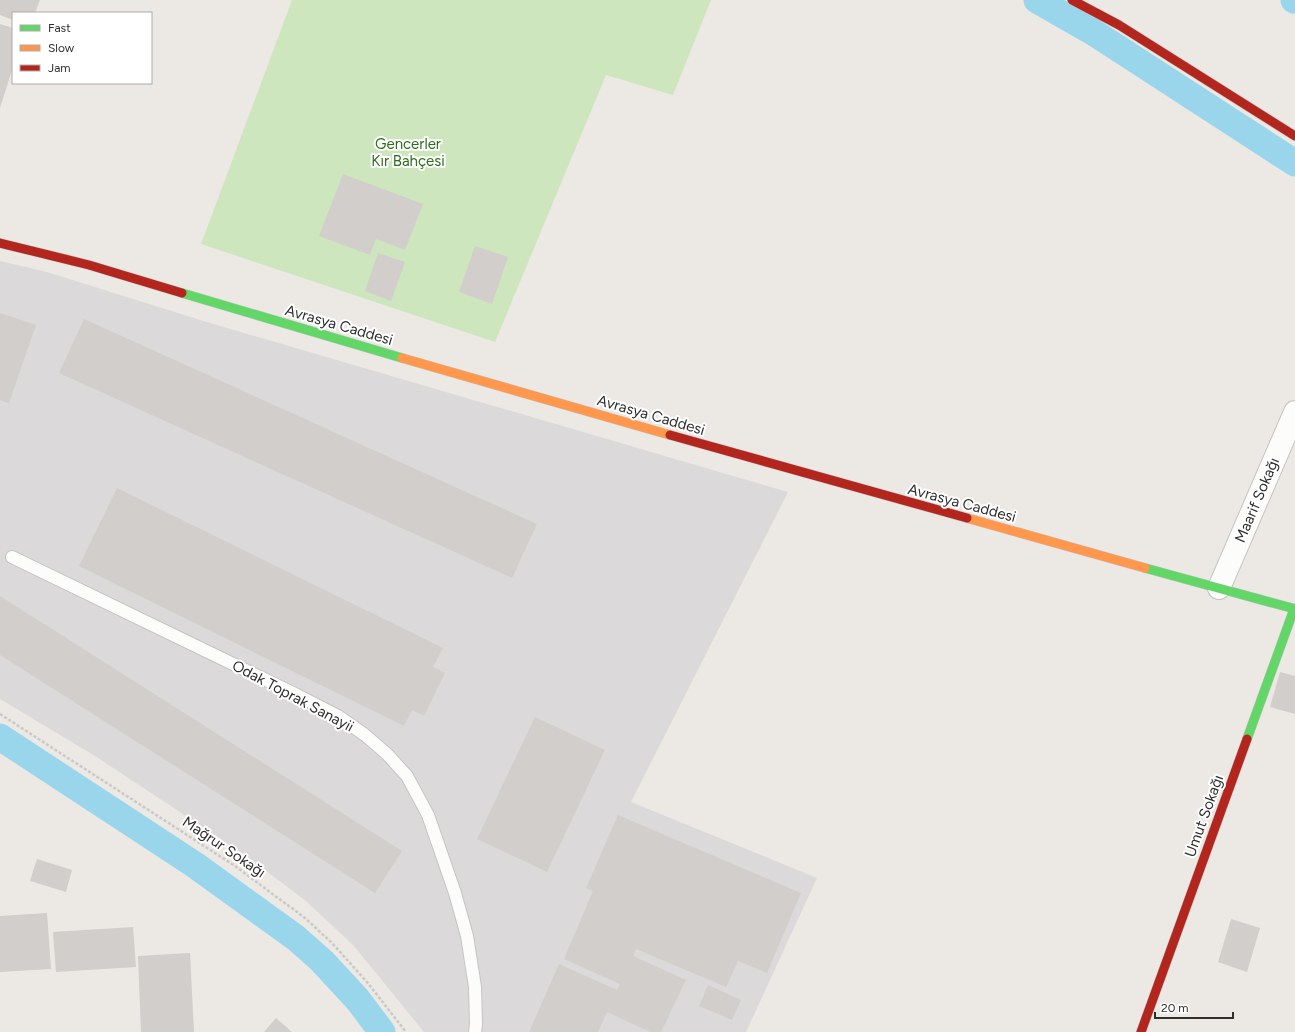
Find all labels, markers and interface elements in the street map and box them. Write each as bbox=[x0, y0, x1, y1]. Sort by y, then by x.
legend bbox=[12, 12, 152, 84]
text: Fast bbox=[48, 21, 71, 35]
text: Slow bbox=[48, 41, 75, 55]
text: Jam bbox=[48, 61, 71, 75]
park label: Gencerler Kır Bahçesi bbox=[371, 135, 445, 170]
street label: Avrasya Caddesi bbox=[283, 301, 395, 349]
street label: Avrasya Caddesi bbox=[595, 391, 707, 439]
street label: Maarif Sokağı bbox=[1231, 455, 1283, 545]
street label: Avrasya Caddesi bbox=[906, 480, 1018, 526]
street label: Odak Toprak Sanayii bbox=[229, 656, 357, 736]
street label: Umut Sokağı bbox=[1181, 772, 1227, 860]
street label: Mağrur Sokağı bbox=[179, 813, 269, 881]
scale bar bbox=[1155, 994, 1233, 1020]
text: 20 m bbox=[1161, 1001, 1189, 1015]

